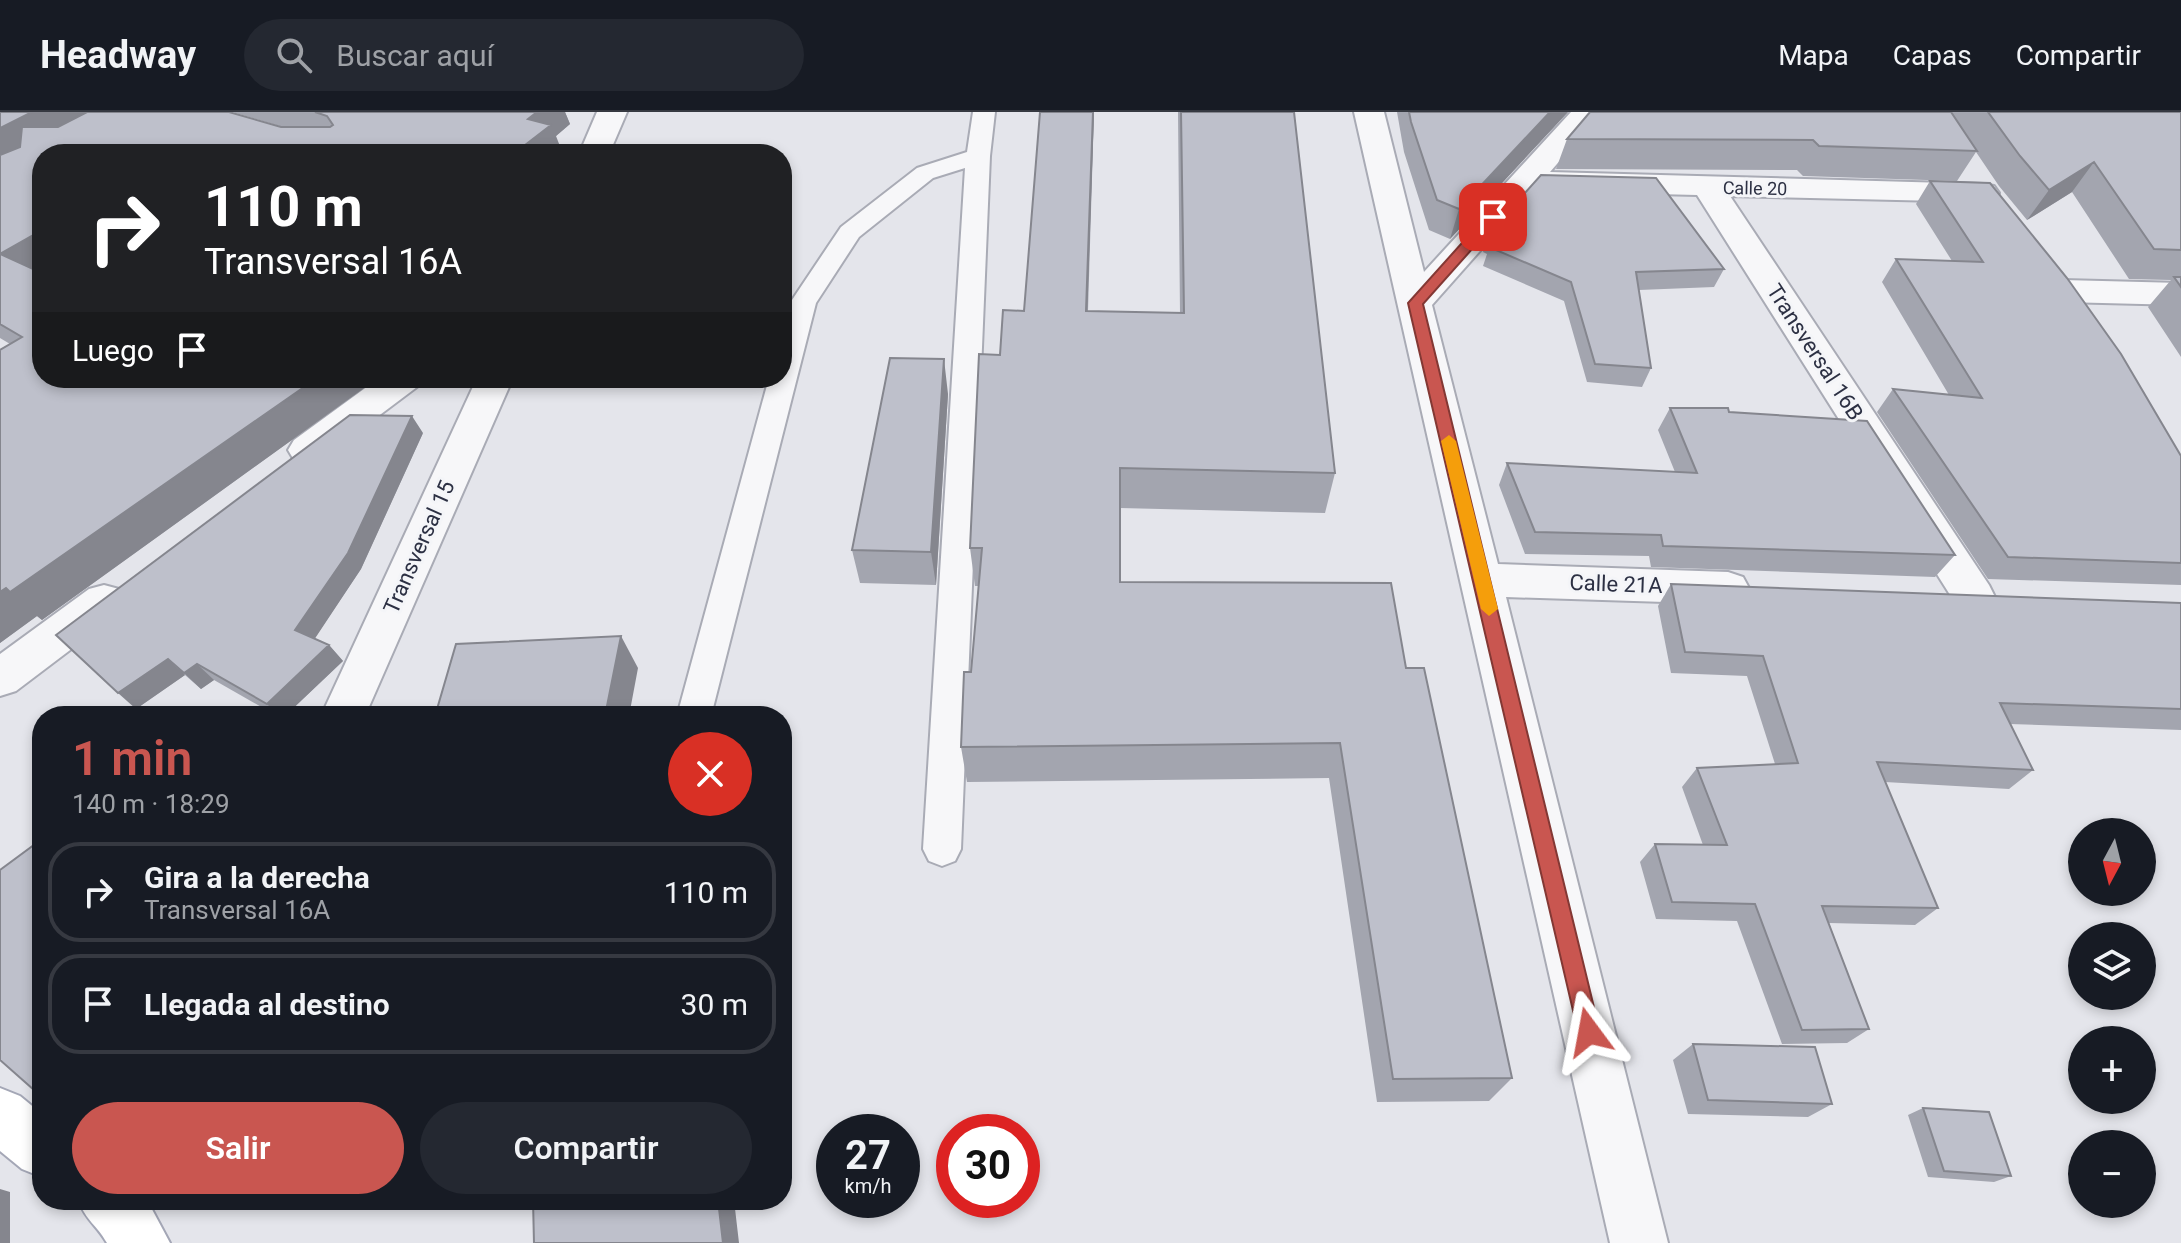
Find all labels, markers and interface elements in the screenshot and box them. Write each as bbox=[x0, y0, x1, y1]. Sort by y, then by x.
search box bbox=[244, 19, 804, 91]
text: Headway bbox=[40, 33, 196, 77]
icon: search bbox=[272, 33, 316, 77]
text: Buscar aquí bbox=[336, 38, 494, 73]
text: Mapa bbox=[1778, 39, 1849, 72]
text: Capas bbox=[1893, 39, 1972, 72]
text: Compartir bbox=[2016, 39, 2141, 72]
text: 110 m bbox=[204, 174, 363, 240]
icon: right bbox=[72, 176, 176, 280]
street label: Calle 20 bbox=[1723, 177, 1787, 199]
pin bbox=[1459, 183, 1527, 251]
icon: arrive bbox=[1471, 195, 1515, 239]
text: Transversal 16A bbox=[204, 241, 462, 283]
street label: Transversal 16B bbox=[1762, 279, 1868, 425]
icon: arrive bbox=[170, 328, 214, 372]
text: Luego bbox=[72, 333, 154, 368]
street label: Transversal 15 bbox=[378, 476, 460, 618]
street label: Calle 21A bbox=[1569, 570, 1664, 598]
text: 1 min bbox=[72, 730, 192, 787]
button: close bbox=[668, 732, 752, 816]
text: 140 m · 18:29 bbox=[72, 789, 230, 819]
north arrow bbox=[2068, 818, 2156, 906]
map controls bbox=[2068, 818, 2156, 1218]
text: Gira a la derecha bbox=[144, 860, 370, 895]
icon: right bbox=[76, 870, 120, 914]
text: 110 m bbox=[664, 875, 748, 910]
text: Transversal 16A bbox=[144, 895, 330, 925]
button: layers bbox=[2068, 922, 2156, 1010]
icon: arrive bbox=[76, 982, 120, 1026]
text: Llegada al destino bbox=[144, 987, 390, 1022]
text: 30 m bbox=[681, 987, 748, 1022]
position arrow bbox=[1547, 990, 1631, 1074]
button: + bbox=[2068, 1026, 2156, 1114]
button: Salir bbox=[72, 1102, 404, 1194]
button: Compartir bbox=[420, 1102, 752, 1194]
speed limit sign: 30 bbox=[936, 1114, 1040, 1218]
button: − bbox=[2068, 1130, 2156, 1218]
text: 27 bbox=[845, 1132, 891, 1179]
text: km/h bbox=[845, 1174, 891, 1198]

